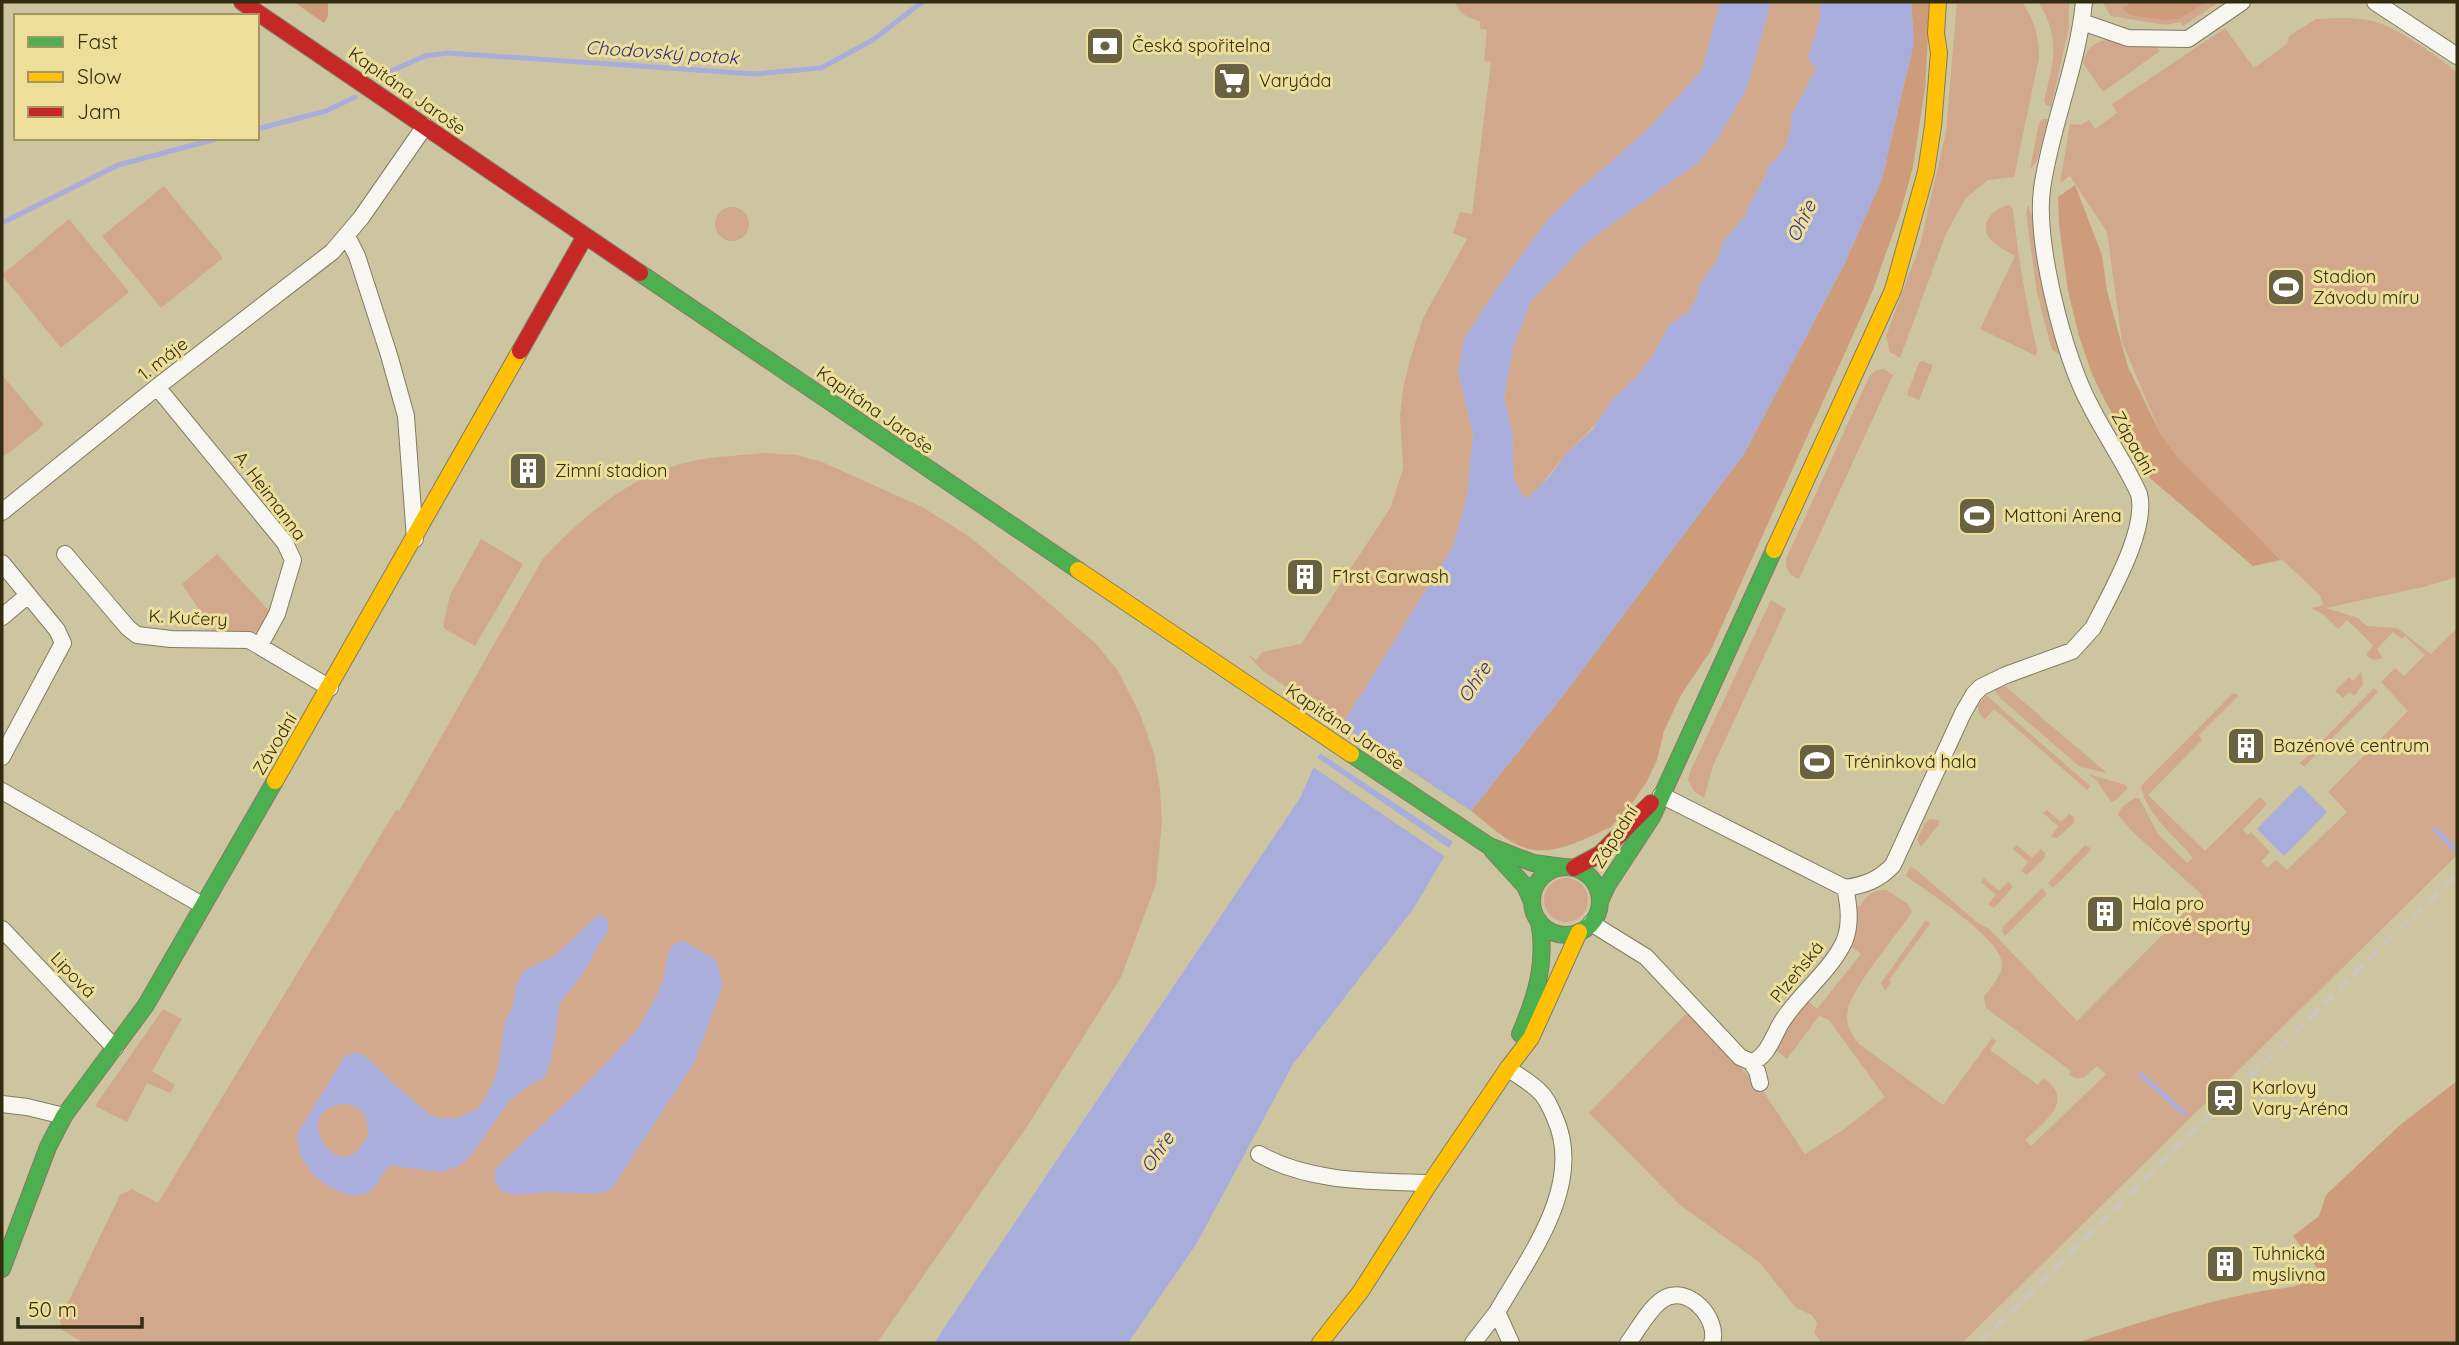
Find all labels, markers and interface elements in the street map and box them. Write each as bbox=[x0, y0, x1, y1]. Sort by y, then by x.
legend bbox=[14, 14, 259, 140]
bank icon: Česká spořitelna bbox=[1084, 25, 1126, 67]
text: Fast bbox=[77, 28, 118, 54]
place label: Česká spořitelna bbox=[1132, 34, 1270, 57]
water label: Chodovský potok bbox=[585, 35, 741, 69]
street label: Kapitána Jaroše bbox=[344, 42, 471, 140]
supermarket icon: Varyáda bbox=[1211, 60, 1253, 102]
text: Slow bbox=[77, 63, 122, 89]
place label: Varyáda bbox=[1259, 69, 1332, 92]
text: Jam bbox=[77, 98, 121, 124]
water label: Ohře bbox=[1781, 195, 1822, 246]
place label: Stadion Závodu míru bbox=[2313, 265, 2419, 309]
sports icon: Stadion Závodu míru bbox=[2265, 266, 2307, 308]
street label: 1. máje bbox=[133, 332, 192, 385]
street label: Kapitána Jaroše bbox=[812, 361, 939, 459]
street label: Západní bbox=[2107, 407, 2160, 479]
street label: A. Heimanna bbox=[229, 447, 311, 545]
building icon: Zimní stadion bbox=[507, 450, 549, 492]
place label: Zimní stadion bbox=[555, 459, 668, 482]
sports icon: Mattoni Arena bbox=[1956, 495, 1998, 537]
place label: Mattoni Arena bbox=[2004, 504, 2122, 527]
building icon: F1rst Carwash bbox=[1284, 556, 1326, 598]
place label: F1rst Carwash bbox=[1332, 565, 1449, 588]
street label: K. Kučery bbox=[148, 604, 228, 631]
water label: Ohře bbox=[1452, 656, 1497, 707]
street label: Kapitána Jaroše bbox=[1282, 678, 1409, 775]
street label: Závodní bbox=[247, 709, 302, 779]
building icon: Bazénové centrum bbox=[2225, 725, 2267, 767]
place label: Bazénové centrum bbox=[2273, 734, 2430, 757]
sports icon: Tréninková hala bbox=[1796, 741, 1838, 783]
place label: Tréninková hala bbox=[1844, 750, 1977, 773]
street label: Západní bbox=[1586, 801, 1643, 872]
place label: Hala pro míčové sporty bbox=[2132, 892, 2250, 936]
building icon: Hala pro míčové sporty bbox=[2084, 893, 2126, 935]
street label: Plzeňská bbox=[1765, 936, 1828, 1007]
street label: Lipová bbox=[46, 947, 101, 1003]
place label: Karlovy Vary-Aréna bbox=[2252, 1076, 2348, 1120]
station icon: Karlovy Vary-Aréna bbox=[2204, 1077, 2246, 1119]
water label: Ohře bbox=[1135, 1126, 1180, 1177]
place label: Tuhnická myslivna bbox=[2252, 1242, 2326, 1286]
building icon: Tuhnická myslivna bbox=[2204, 1243, 2246, 1285]
scale bar bbox=[18, 1286, 142, 1330]
text: 50 m bbox=[28, 1296, 77, 1322]

